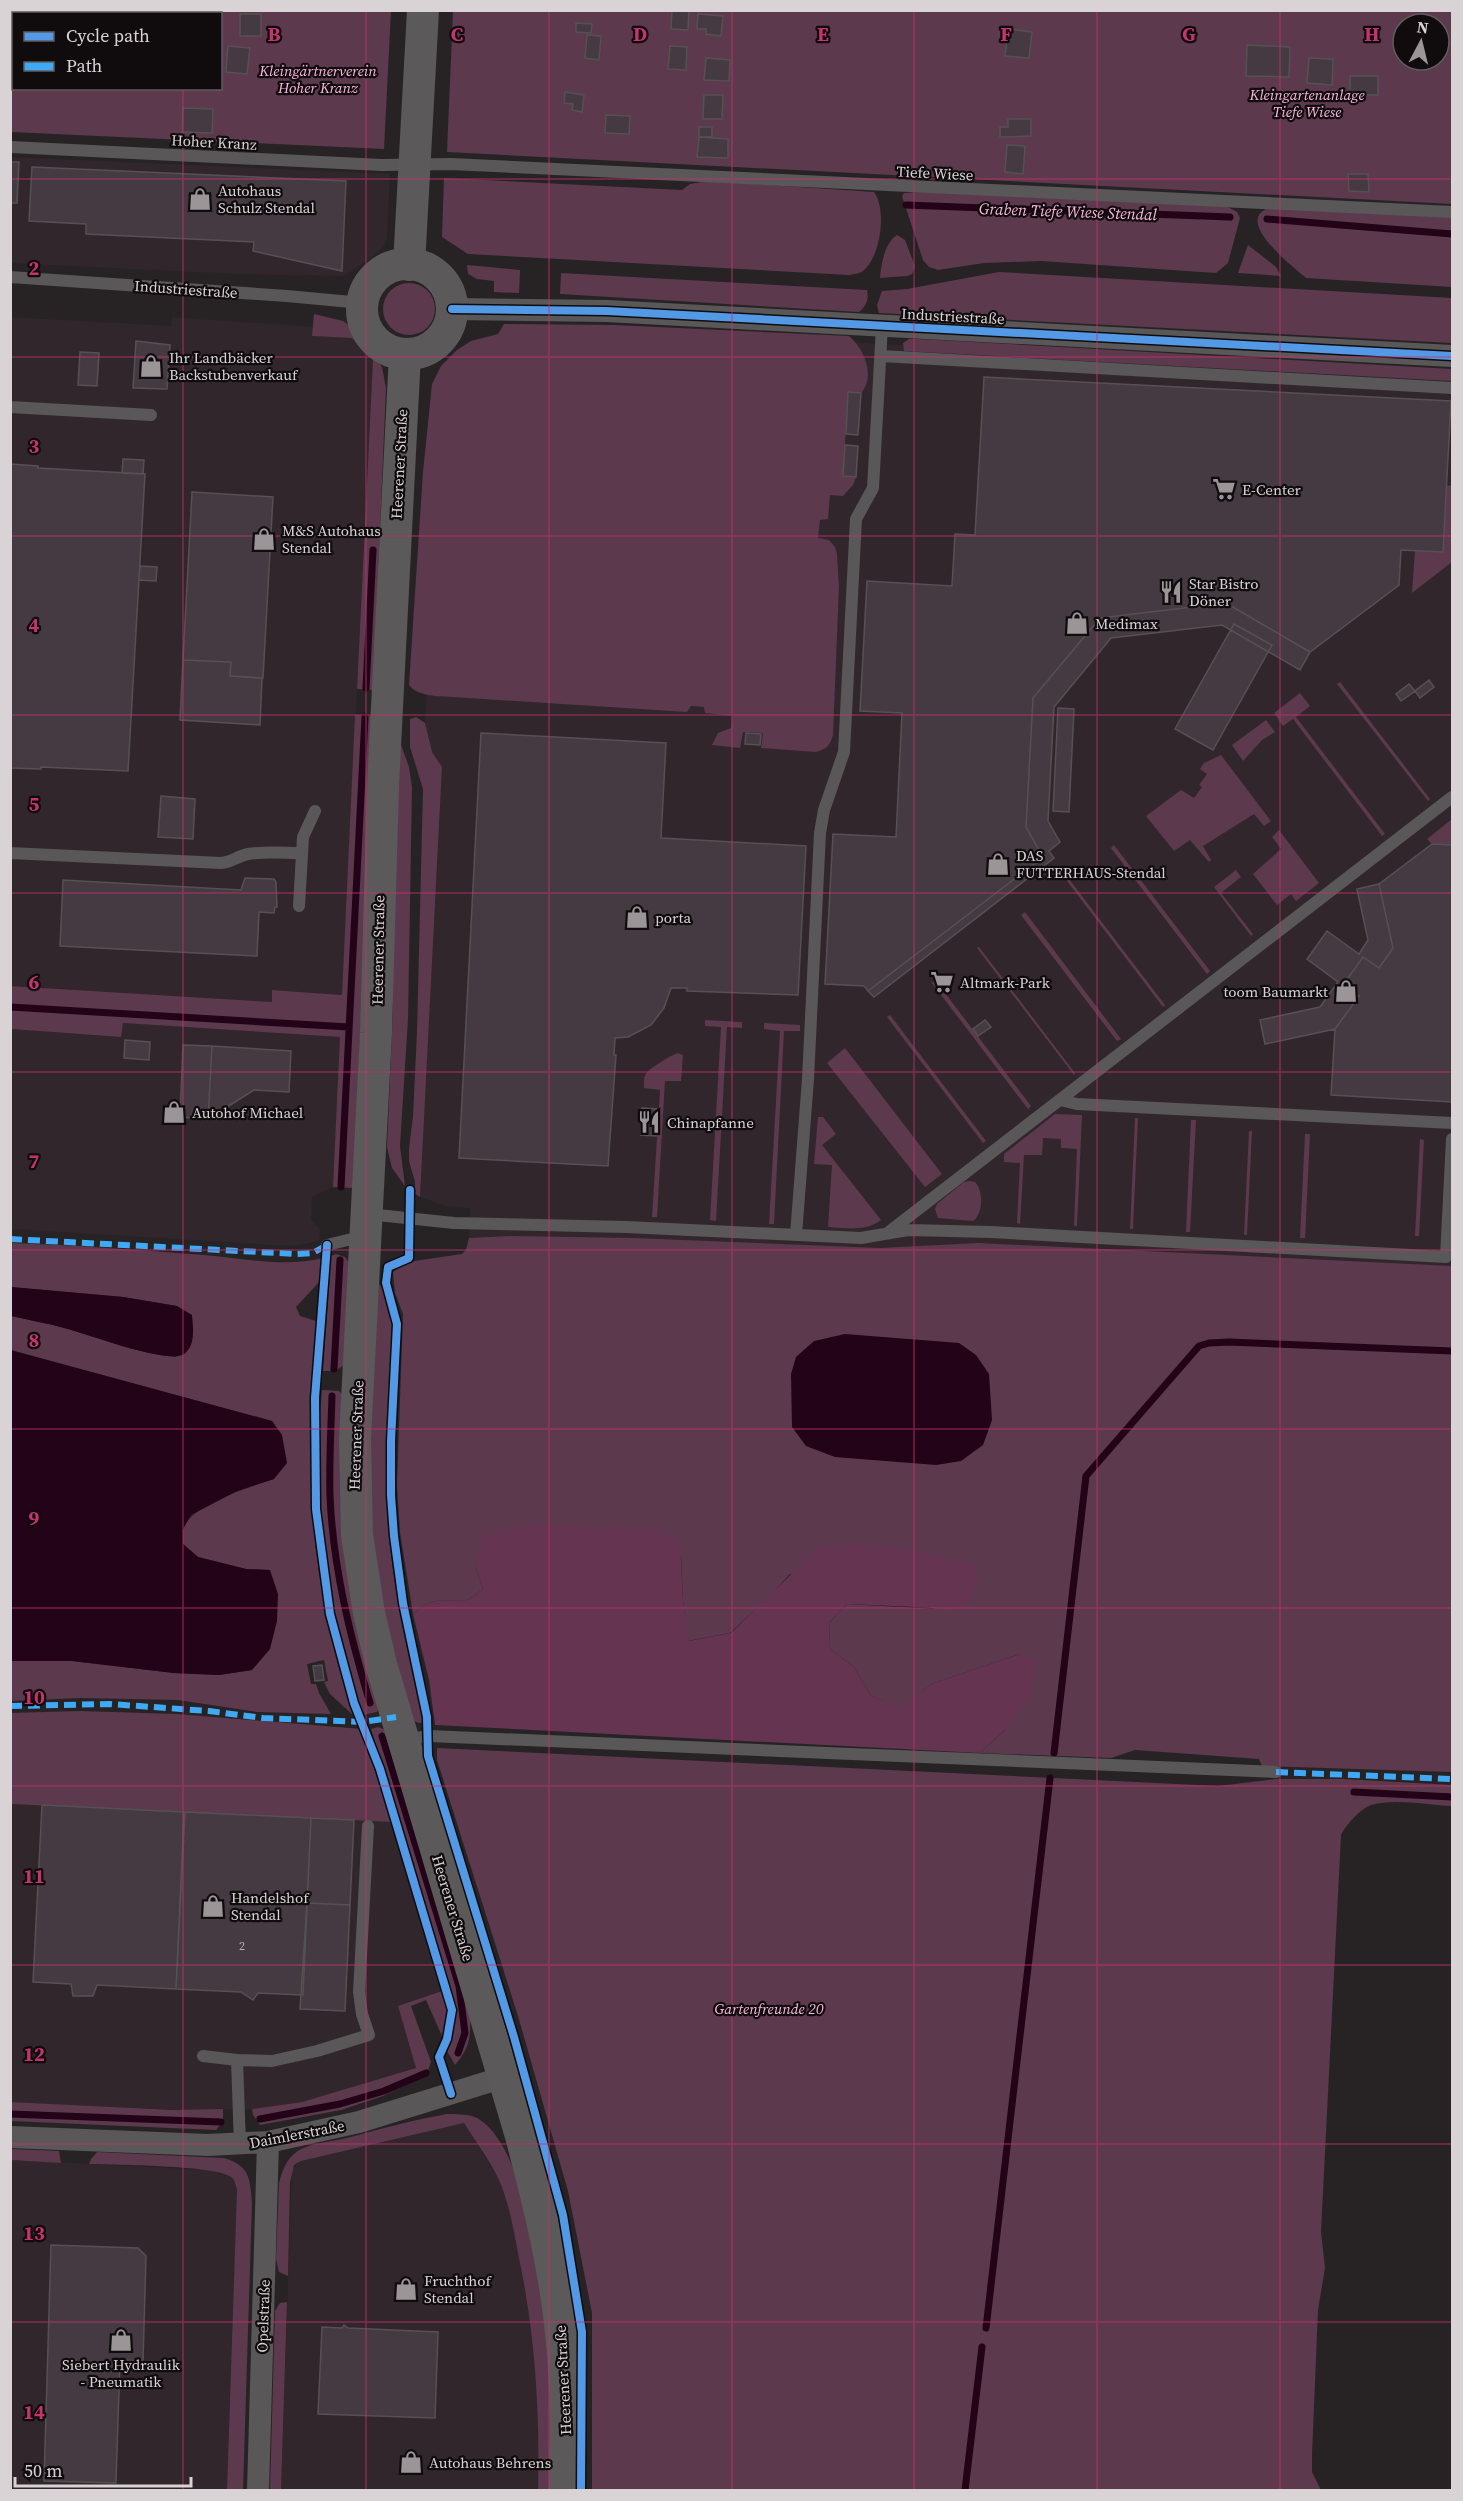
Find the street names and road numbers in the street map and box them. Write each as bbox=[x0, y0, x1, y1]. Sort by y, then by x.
street label: Hoher Kranz bbox=[171, 129, 258, 155]
street label: Tiefe Wiese bbox=[896, 160, 974, 186]
street label: Industriestraße bbox=[134, 275, 239, 303]
street label: Industriestraße bbox=[901, 303, 1005, 329]
street label: Heerener Straße bbox=[386, 408, 412, 519]
street label: Heerener Straße bbox=[367, 894, 389, 1005]
street label: Heerener Straße bbox=[344, 1379, 368, 1490]
street label: Heerener Straße bbox=[427, 1852, 479, 1964]
street label: Daimlerstraße bbox=[248, 2114, 347, 2153]
street label: Opelstraße bbox=[251, 2279, 275, 2353]
street label: Heerener Straße bbox=[550, 2324, 576, 2435]

